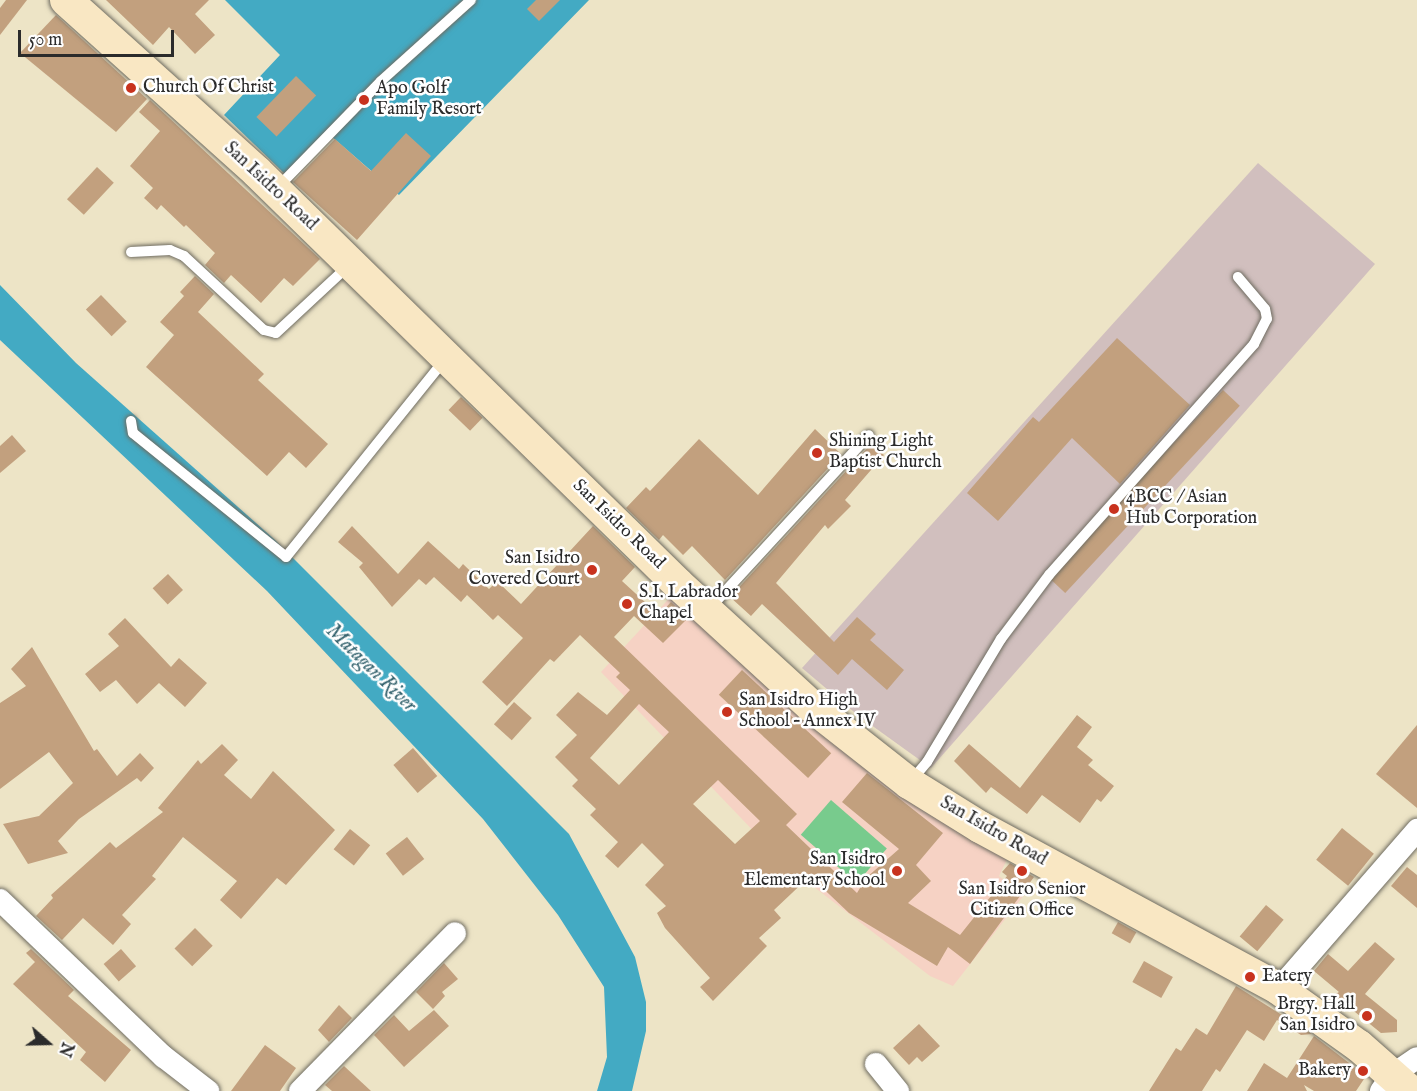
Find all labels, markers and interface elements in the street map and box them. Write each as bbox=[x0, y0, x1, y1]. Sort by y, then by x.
scale bar bbox=[21, 18, 177, 56]
text: 50 m bbox=[29, 29, 62, 52]
place label: Church Of Christ bbox=[143, 77, 274, 99]
place label: Apo Golf Family Resort bbox=[376, 79, 482, 122]
marker: Church Of Christ bbox=[124, 81, 138, 95]
marker: Apo Golf Family Resort bbox=[357, 93, 371, 107]
street label: San Isidro Road bbox=[219, 138, 321, 236]
place label: Shining Light Baptist Church bbox=[829, 432, 941, 474]
marker: Shining Light Baptist Church bbox=[810, 446, 824, 460]
street label: San Isidro Road bbox=[567, 476, 669, 574]
place label: 4BCC / Asian Hub Corporation bbox=[1126, 488, 1257, 530]
marker: 4BCC / Asian Hub Corporation bbox=[1107, 502, 1121, 516]
place label: San Isidro Covered Court bbox=[468, 549, 580, 592]
marker: San Isidro Covered Court bbox=[585, 563, 599, 577]
place label: S.I. Labrador Chapel bbox=[639, 583, 738, 626]
marker: S.I. Labrador Chapel bbox=[620, 597, 634, 611]
water label: Matagan River bbox=[321, 619, 421, 717]
place label: San Isidro High School – Annex IV bbox=[739, 691, 875, 734]
marker: San Isidro High School – Annex IV bbox=[720, 705, 734, 719]
street label: San Isidro Road bbox=[936, 793, 1050, 871]
place label: San Isidro Elementary School bbox=[744, 850, 885, 892]
marker: San Isidro Elementary School bbox=[890, 864, 904, 878]
marker: San Isidro Senior Citizen Office bbox=[1015, 864, 1029, 878]
place label: San Isidro Senior Citizen Office bbox=[958, 880, 1086, 922]
place label: Eatery bbox=[1262, 966, 1312, 988]
marker: Eatery bbox=[1243, 970, 1257, 984]
place label: Brgy. Hall San Isidro bbox=[1277, 995, 1355, 1038]
marker: Brgy. Hall San Isidro bbox=[1360, 1009, 1374, 1023]
north arrow bbox=[18, 1013, 78, 1073]
text: N bbox=[53, 1039, 77, 1059]
place label: Bakery bbox=[1298, 1060, 1351, 1082]
marker: Bakery bbox=[1356, 1064, 1370, 1078]

